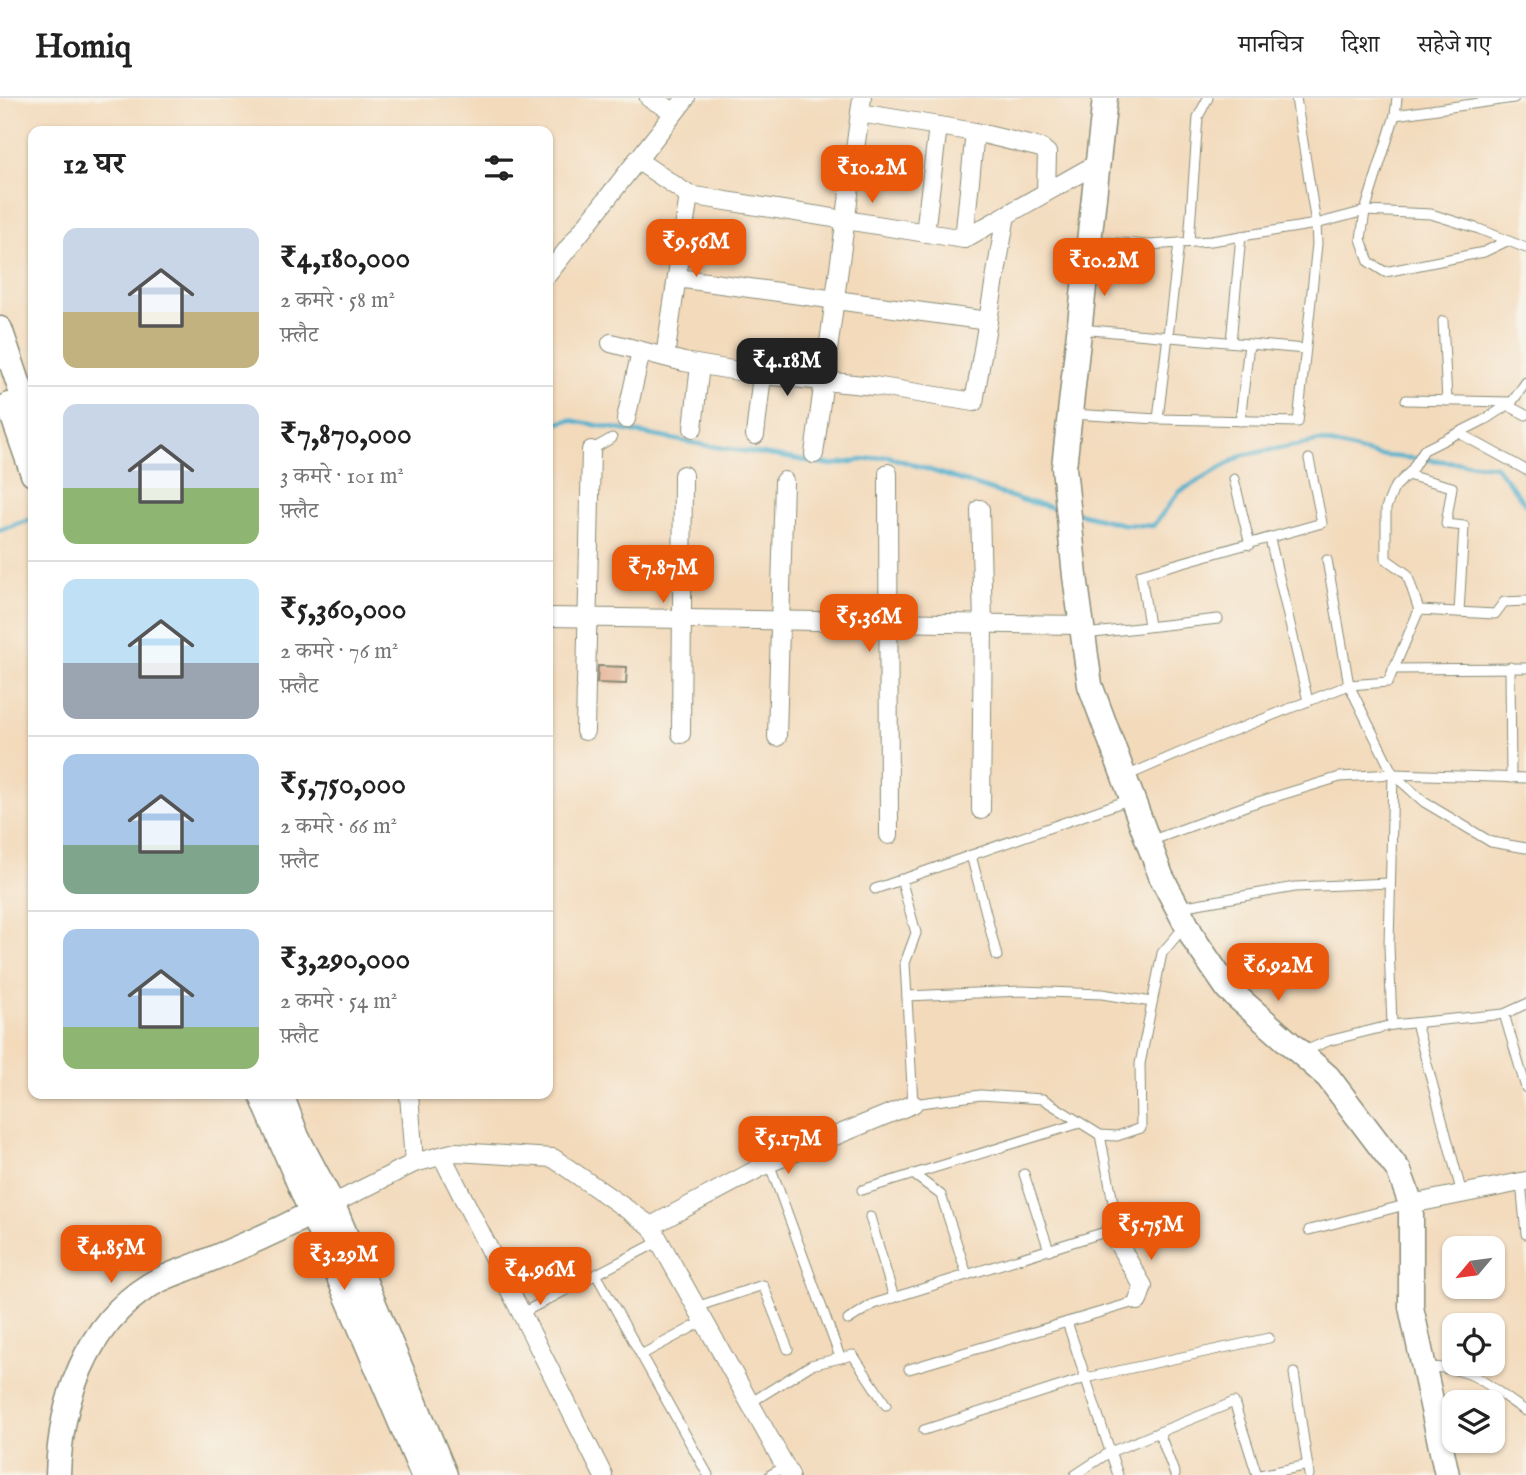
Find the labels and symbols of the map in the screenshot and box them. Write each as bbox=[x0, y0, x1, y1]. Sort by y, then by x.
pin: ₹10.2M bbox=[815, 146, 929, 205]
pin: ₹9.56M bbox=[639, 220, 753, 279]
pin: ₹10.2M bbox=[1047, 238, 1161, 298]
pin: ₹4.18M bbox=[730, 338, 844, 398]
pin: ₹7.87M bbox=[606, 546, 720, 605]
pin: ₹5.36M bbox=[812, 594, 926, 654]
pin: ₹6.92M bbox=[1221, 944, 1335, 1003]
pin: ₹5.17M bbox=[731, 1116, 845, 1176]
pin: ₹5.75M bbox=[1094, 1202, 1208, 1262]
pin: ₹4.85M bbox=[54, 1226, 168, 1285]
pin: ₹3.29M bbox=[287, 1232, 401, 1292]
north arrow bbox=[1442, 1236, 1505, 1298]
pin: ₹4.96M bbox=[483, 1248, 597, 1307]

